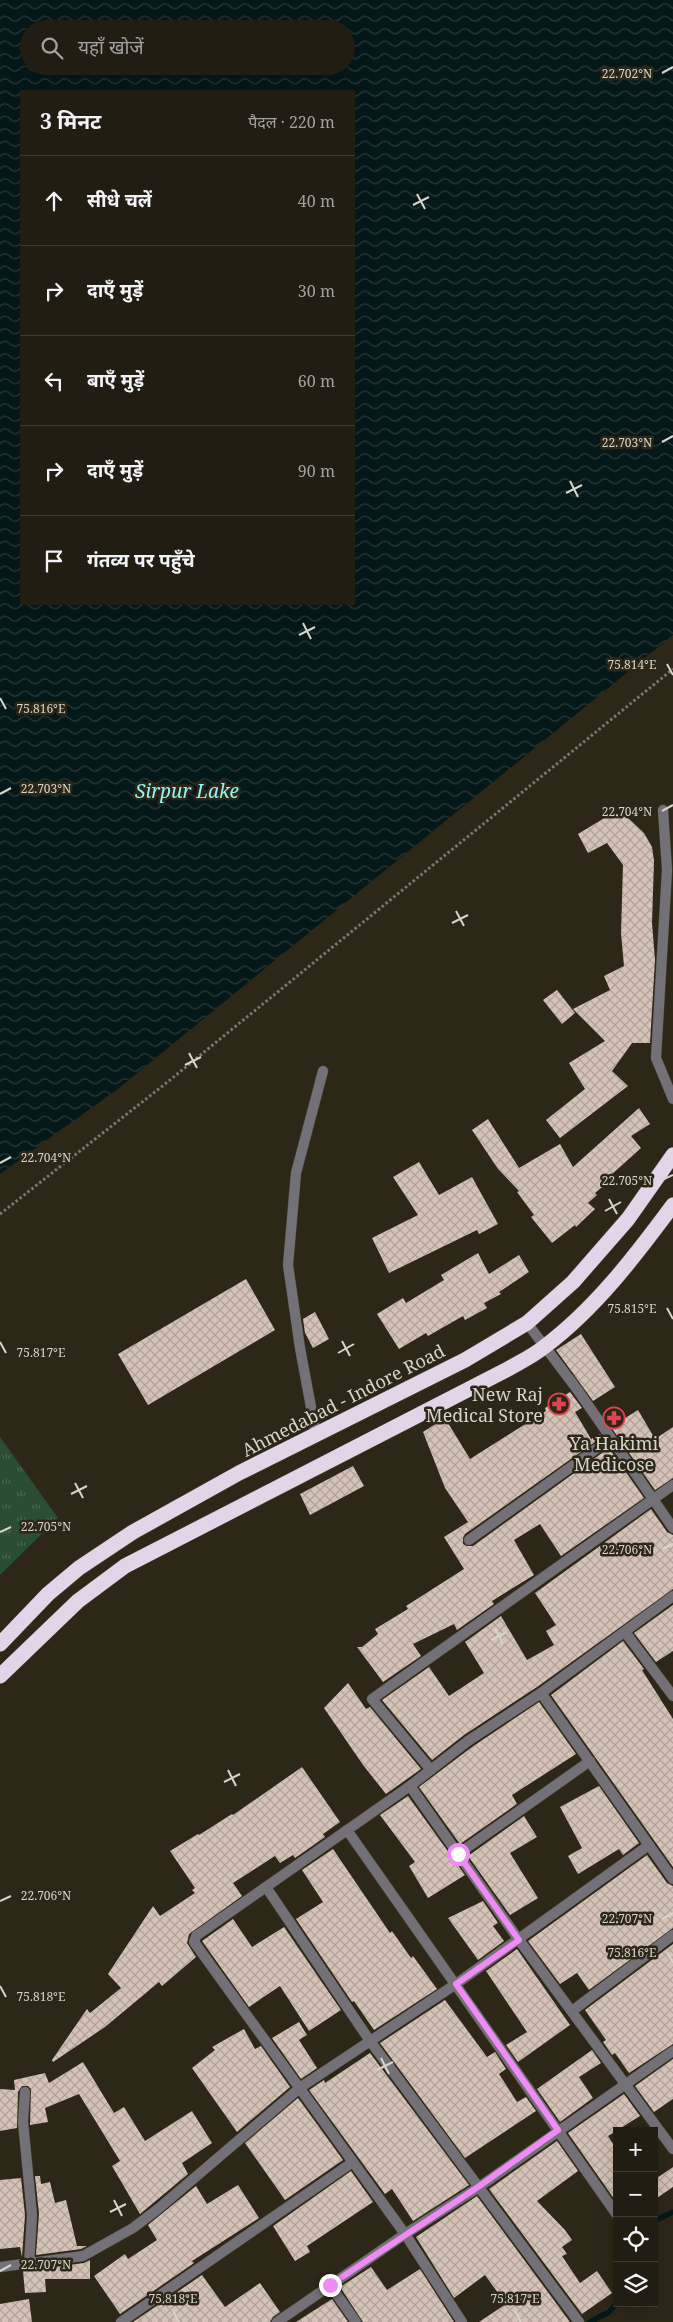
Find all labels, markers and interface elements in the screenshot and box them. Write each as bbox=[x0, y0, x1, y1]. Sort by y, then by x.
search box bbox=[20, 20, 355, 75]
icon: search bbox=[38, 34, 66, 62]
text: यहाँ खोजें bbox=[78, 34, 144, 60]
text: 22.702°N bbox=[602, 65, 652, 82]
text: 3 मिनट bbox=[40, 107, 101, 135]
text: पैदल · 220 m bbox=[248, 111, 335, 133]
icon: ahead bbox=[40, 187, 68, 215]
text: सीधे चलें bbox=[87, 187, 152, 213]
text: 40 m bbox=[298, 190, 335, 212]
icon: right bbox=[40, 277, 68, 305]
text: दाएँ मुड़ें bbox=[87, 277, 143, 303]
text: 30 m bbox=[298, 280, 335, 302]
icon: left bbox=[40, 367, 68, 395]
text: बाएँ मुड़ें bbox=[87, 367, 144, 393]
text: 60 m bbox=[298, 370, 335, 392]
text: 22.703°N bbox=[602, 434, 652, 451]
icon: right bbox=[40, 457, 68, 485]
text: दाएँ मुड़ें bbox=[87, 457, 143, 483]
text: 90 m bbox=[298, 460, 335, 482]
icon: arrive bbox=[40, 547, 68, 575]
text: गंतव्य पर पहुँचे bbox=[87, 547, 195, 573]
text: 75.814°E bbox=[608, 656, 656, 673]
text: 75.816°E bbox=[17, 700, 65, 717]
water label: Sirpur Lake bbox=[135, 778, 239, 804]
text: 22.703°N bbox=[21, 780, 71, 797]
text: 22.704°N bbox=[602, 803, 652, 820]
text: 22.704°N bbox=[21, 1149, 71, 1166]
text: 22.705°N bbox=[602, 1172, 652, 1189]
text: 75.815°E bbox=[608, 1300, 656, 1317]
street label: Ahmedabad - Indore Road bbox=[237, 1338, 449, 1462]
text: 75.817°E bbox=[17, 1344, 65, 1361]
place label: New Raj Medical Store bbox=[426, 1382, 543, 1427]
pharmacy icon: New Raj Medical Store bbox=[547, 1392, 571, 1416]
pharmacy icon: Ya Hakimi Medicose bbox=[602, 1406, 626, 1430]
place label: Ya Hakimi Medicose bbox=[569, 1431, 658, 1476]
text: 22.705°N bbox=[21, 1518, 71, 1535]
text: 22.706°N bbox=[602, 1541, 652, 1558]
route start bbox=[447, 1843, 470, 1866]
text: 22.706°N bbox=[21, 1887, 71, 1904]
text: 22.707°N bbox=[602, 1910, 652, 1927]
text: 75.816°E bbox=[608, 1944, 656, 1961]
text: 75.818°E bbox=[17, 1988, 65, 2005]
map controls bbox=[613, 2127, 658, 2307]
button: + bbox=[613, 2127, 658, 2172]
button: − bbox=[613, 2172, 658, 2217]
button: locate bbox=[613, 2217, 658, 2262]
text: 22.707°N bbox=[21, 2256, 71, 2273]
button: layers bbox=[613, 2262, 658, 2307]
route end bbox=[319, 2274, 342, 2297]
text: 75.818°E bbox=[149, 2290, 197, 2307]
text: 75.817°E bbox=[491, 2290, 539, 2307]

